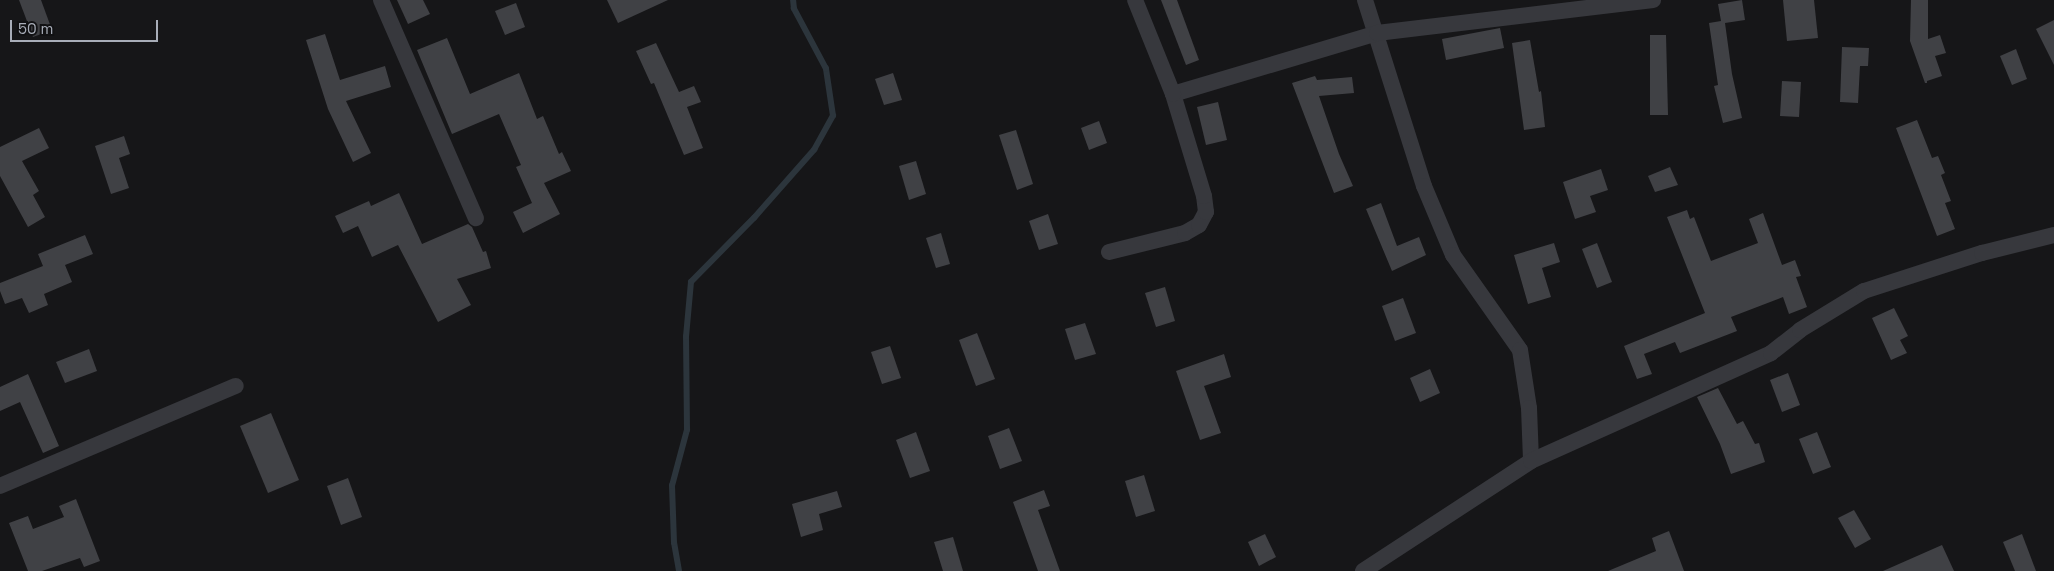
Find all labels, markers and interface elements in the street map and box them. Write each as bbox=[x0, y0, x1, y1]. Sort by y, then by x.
scale bar bbox=[12, 10, 160, 42]
text: 50 m bbox=[18, 19, 53, 38]

